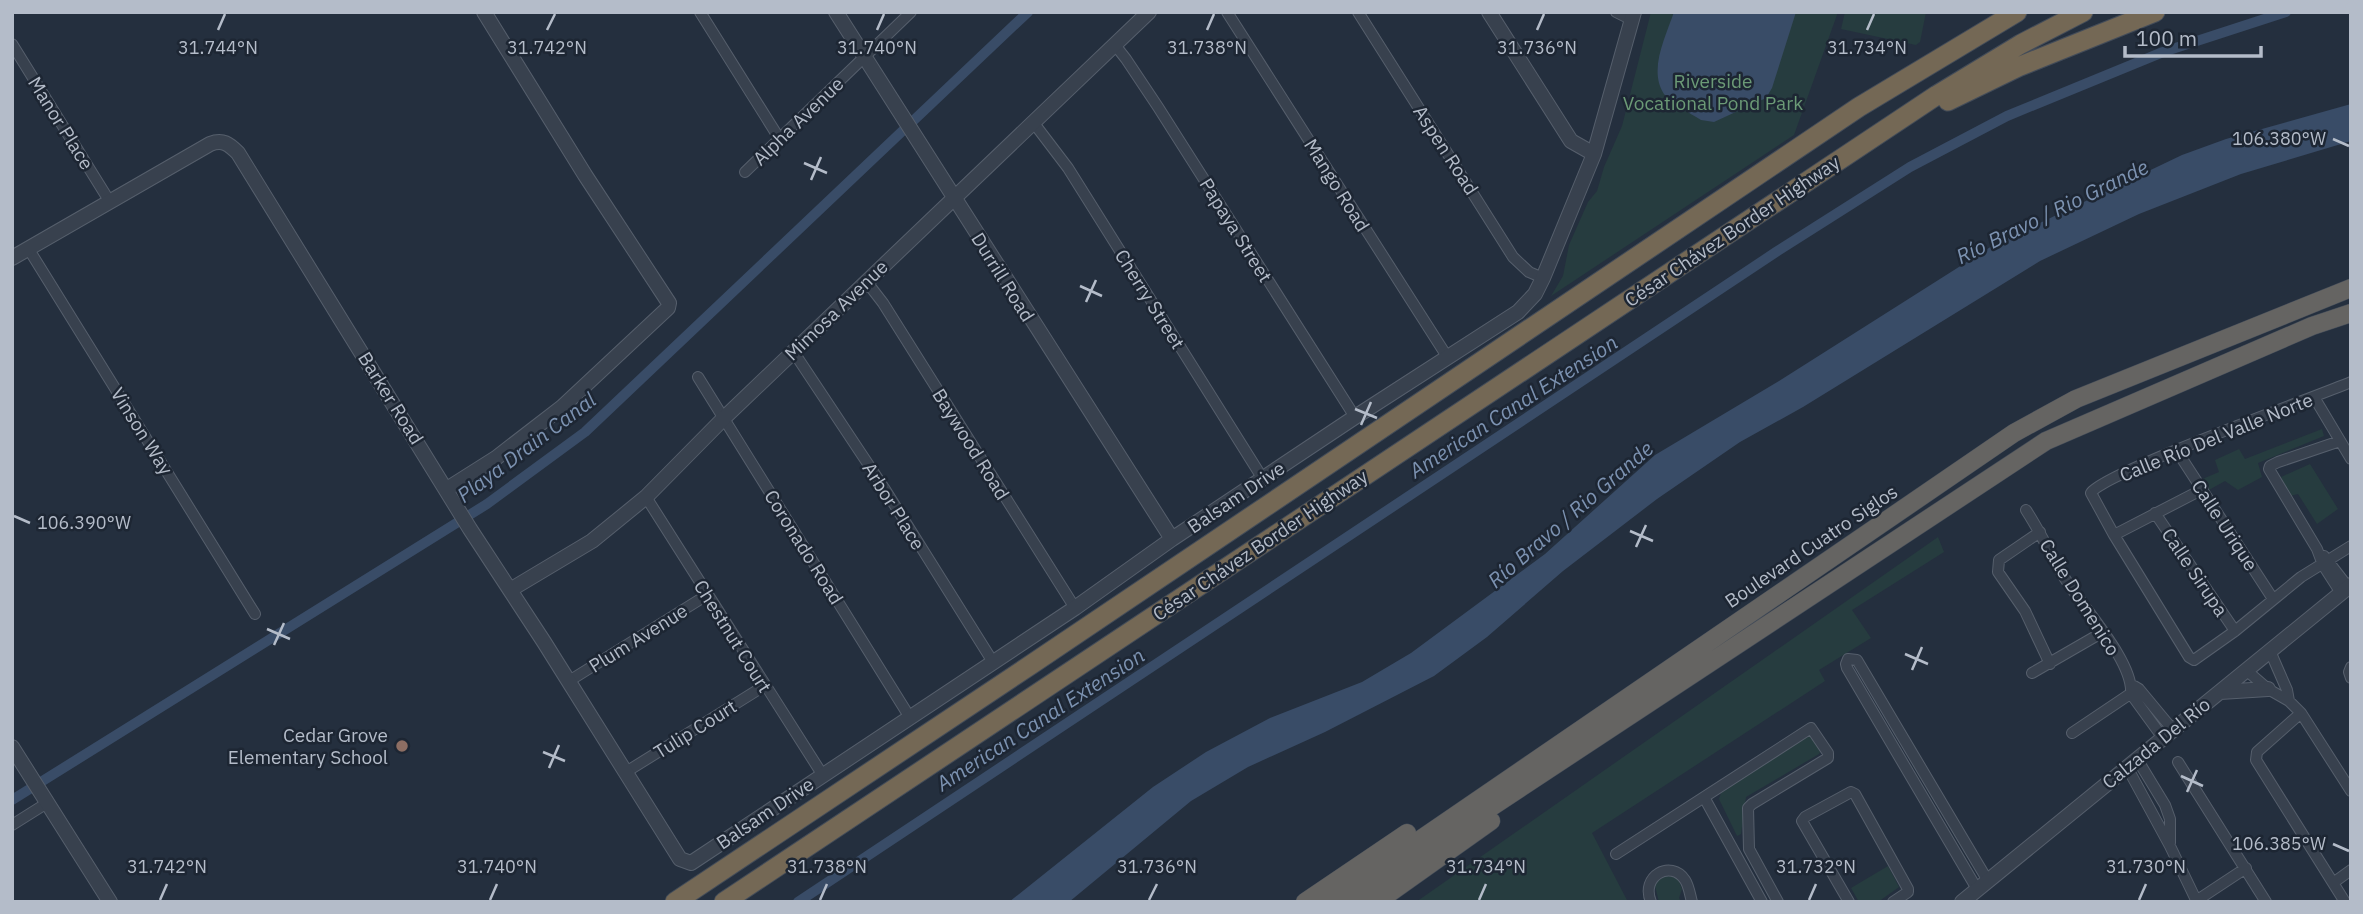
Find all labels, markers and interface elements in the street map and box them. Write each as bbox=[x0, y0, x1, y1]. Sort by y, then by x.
scale bar bbox=[2125, 14, 2262, 58]
text: 100 m bbox=[2136, 24, 2197, 52]
text: 31.744°N bbox=[178, 36, 258, 59]
text: 31.742°N bbox=[507, 36, 587, 59]
text: 31.740°N bbox=[837, 36, 917, 59]
text: 31.738°N bbox=[1167, 36, 1247, 59]
text: 31.736°N bbox=[1497, 36, 1577, 59]
text: 31.734°N bbox=[1827, 36, 1907, 59]
park label: Riverside Vocational Pond Park bbox=[1623, 69, 1803, 115]
street label: Manor Place bbox=[23, 72, 99, 174]
street label: Alpha Avenue bbox=[747, 72, 849, 170]
street label: Aspen Road bbox=[1408, 101, 1484, 199]
text: 106.380°W bbox=[2232, 127, 2326, 150]
street label: Mango Road bbox=[1299, 134, 1375, 236]
street label: César Chávez Border Highway bbox=[1620, 150, 1845, 312]
water label: Río Bravo / Rio Grande bbox=[1951, 152, 2153, 270]
street label: Papaya Street bbox=[1194, 173, 1278, 287]
street label: Durrill Road bbox=[966, 228, 1040, 326]
street label: Cherry Street bbox=[1110, 245, 1190, 353]
street label: Mimosa Avenue bbox=[779, 255, 893, 365]
water label: American Canal Extension bbox=[1402, 328, 1623, 485]
street label: Barker Road bbox=[353, 347, 429, 449]
street label: Vinson Way bbox=[106, 383, 179, 480]
street label: Baywood Road bbox=[927, 384, 1015, 504]
water label: Playa Drain Canal bbox=[451, 385, 602, 509]
street label: Calle Río Del Valle Norte bbox=[2116, 387, 2316, 487]
water label: Río Bravo / Rio Grande bbox=[1481, 434, 1659, 594]
street label: Balsam Drive bbox=[1183, 456, 1289, 538]
street label: Arbor Place bbox=[858, 458, 930, 554]
street label: César Chávez Border Highway bbox=[1148, 464, 1373, 626]
street label: Calle Urique bbox=[2187, 475, 2263, 575]
street label: Boulevard Cuatro Siglos bbox=[1720, 479, 1902, 613]
street label: Coronado Road bbox=[759, 485, 849, 609]
text: 106.390°W bbox=[37, 511, 131, 534]
street label: Calle Sirupa bbox=[2157, 523, 2233, 621]
street label: Calle Domenico bbox=[2035, 534, 2125, 660]
street label: Chestnut Court bbox=[689, 575, 777, 697]
street label: Plum Avenue bbox=[584, 598, 692, 678]
water label: American Canal Extension bbox=[929, 641, 1150, 798]
street label: Calzada Del Río bbox=[2097, 692, 2215, 794]
street label: Tulip Court bbox=[649, 694, 741, 764]
place label: Cedar Grove Elementary School bbox=[228, 723, 388, 769]
marker: Cedar Grove Elementary School bbox=[394, 738, 410, 754]
street label: Balsam Drive bbox=[712, 772, 818, 854]
text: 106.385°W bbox=[2232, 832, 2326, 855]
text: 31.742°N bbox=[127, 855, 207, 878]
text: 31.740°N bbox=[457, 855, 537, 878]
text: 31.738°N bbox=[787, 855, 867, 878]
text: 31.736°N bbox=[1117, 855, 1197, 878]
text: 31.734°N bbox=[1446, 855, 1526, 878]
text: 31.732°N bbox=[1776, 855, 1856, 878]
text: 31.730°N bbox=[2106, 855, 2186, 878]

